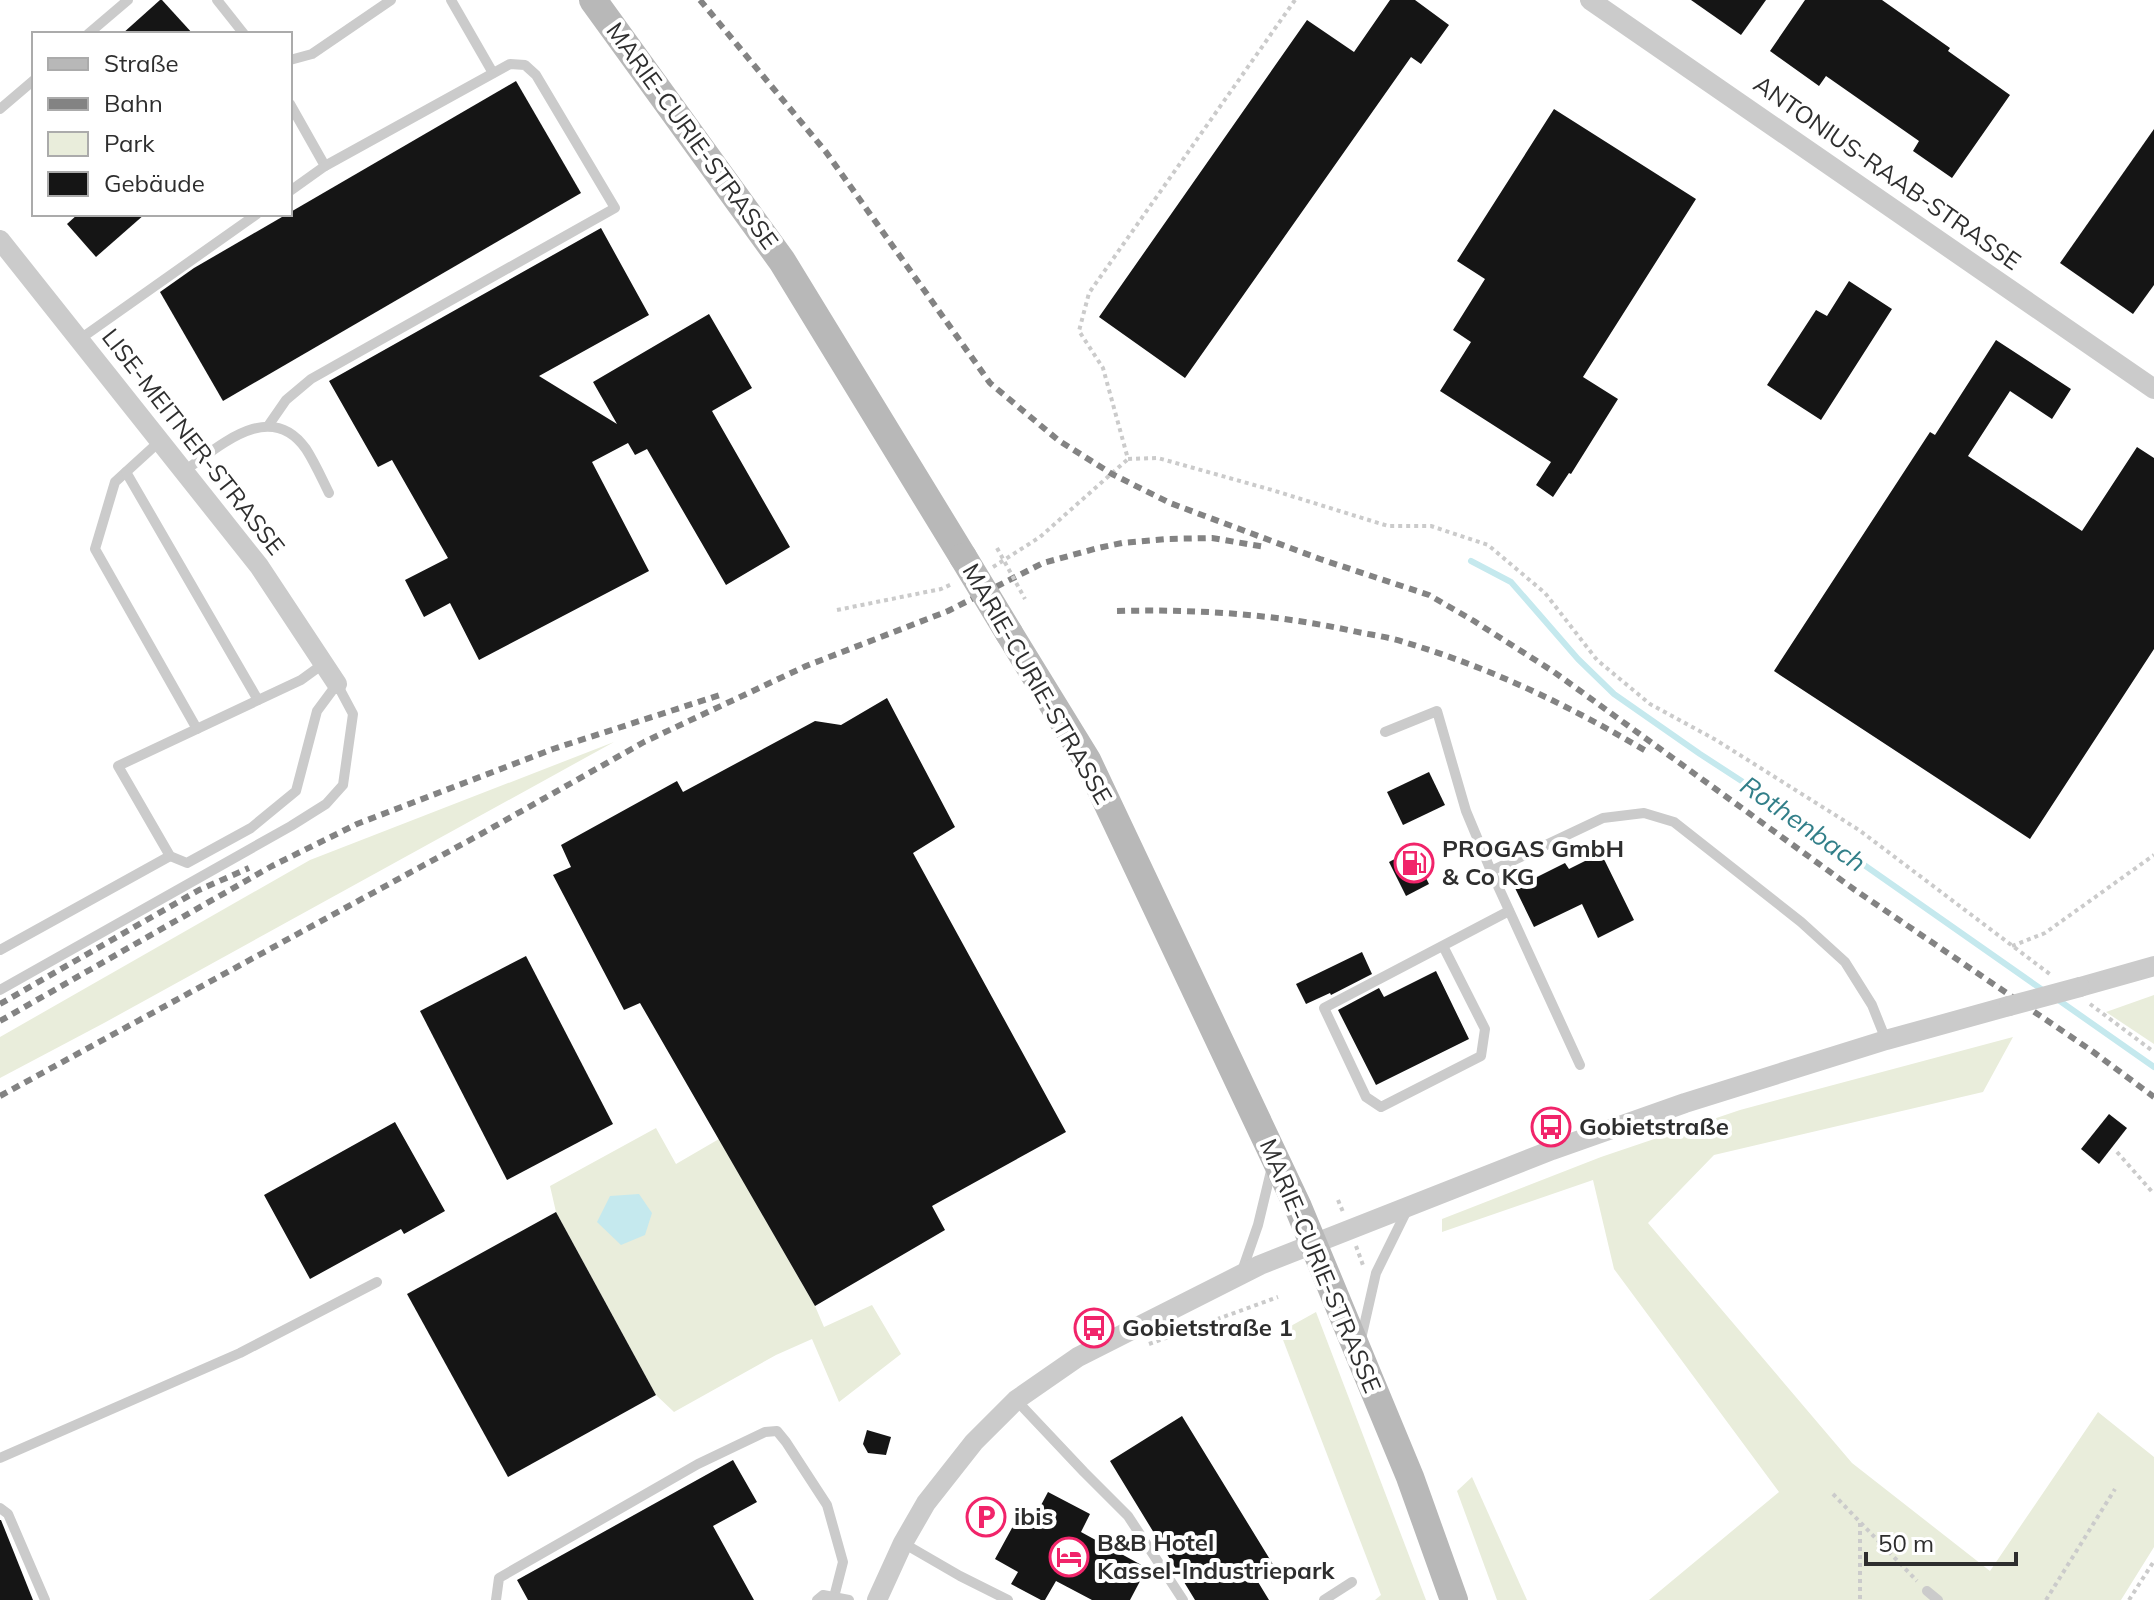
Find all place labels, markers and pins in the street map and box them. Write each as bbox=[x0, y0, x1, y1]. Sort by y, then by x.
place label: PROGAS GmbH & Co KG bbox=[1442, 833, 1624, 891]
fuel station icon: PROGAS GmbH & Co KG bbox=[1393, 842, 1435, 884]
bus stop icon: Gobietstraße bbox=[1530, 1106, 1572, 1148]
place label: Gobietstraße bbox=[1579, 1111, 1729, 1141]
bus stop icon: Gobietstraße 1 bbox=[1073, 1307, 1115, 1349]
place label: Gobietstraße 1 bbox=[1122, 1312, 1293, 1342]
parking icon: ibis bbox=[965, 1496, 1007, 1538]
place label: ibis bbox=[1014, 1501, 1053, 1531]
place label: B&B Hotel Kassel-Industriepark bbox=[1097, 1527, 1335, 1585]
hotel icon: B&B Hotel Kassel-Industriepark bbox=[1048, 1536, 1090, 1578]

